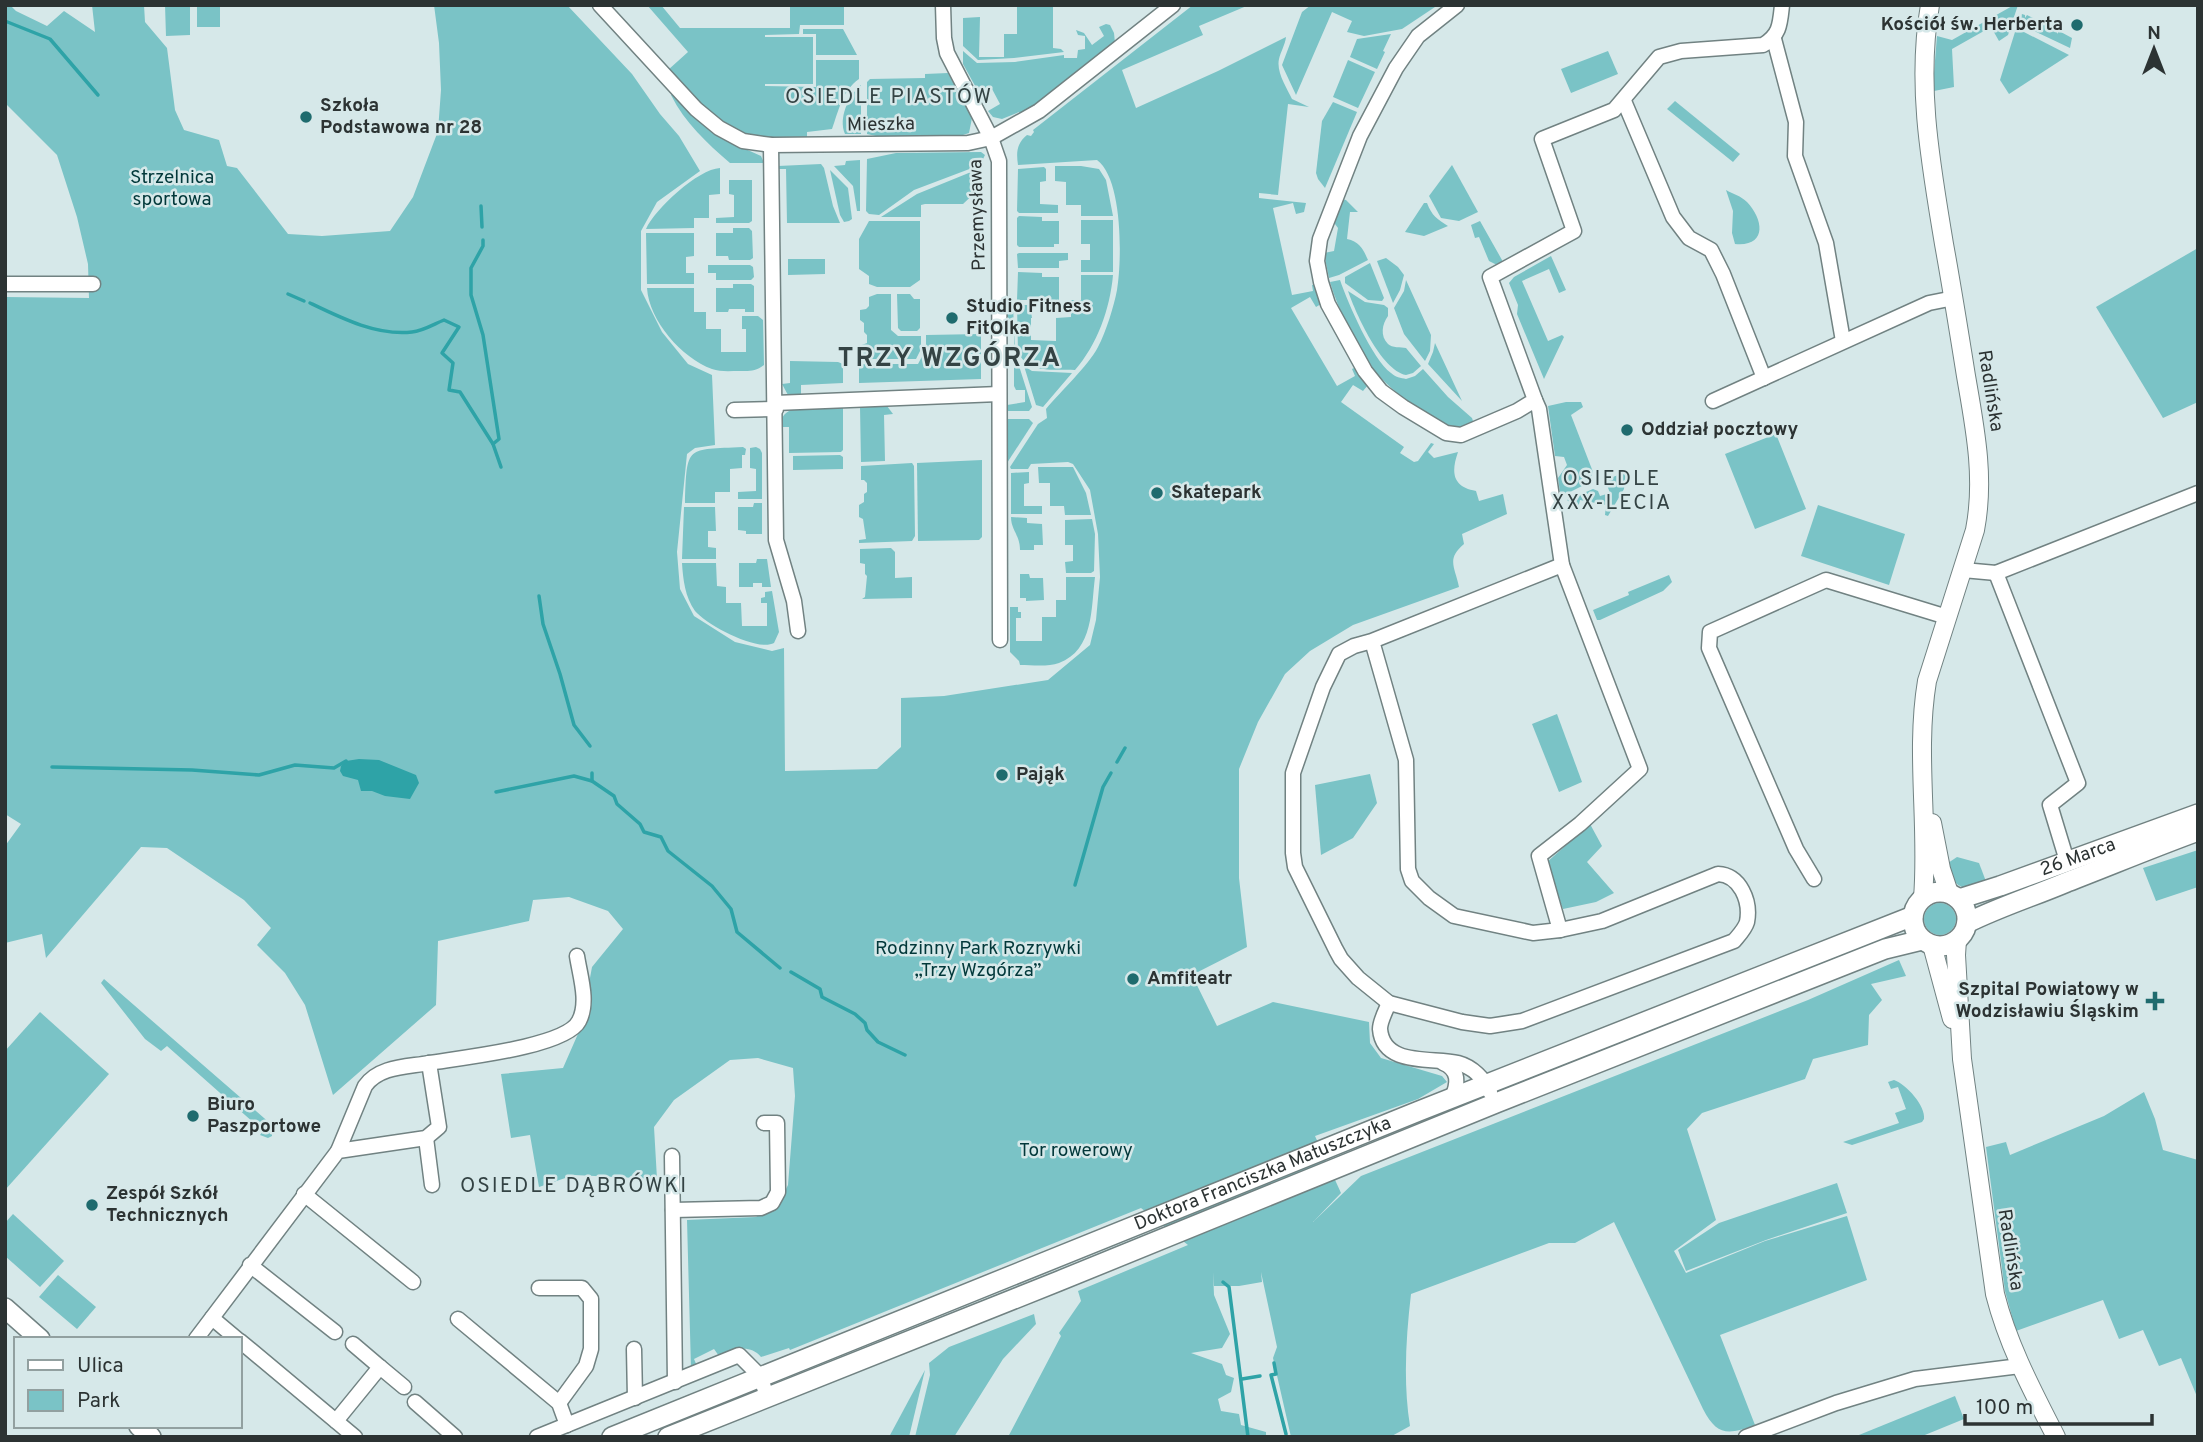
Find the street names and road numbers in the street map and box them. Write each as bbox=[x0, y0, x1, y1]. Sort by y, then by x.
street label: Mieszka bbox=[847, 112, 915, 138]
street label: Przemysława bbox=[964, 159, 992, 271]
street label: Radlińska bbox=[1972, 348, 2008, 434]
street label: 26 Marca bbox=[2037, 833, 2119, 882]
street label: Doktora Franciszka Matuszczyka bbox=[1131, 1111, 1395, 1237]
street label: Radlińska bbox=[1992, 1207, 2028, 1293]

